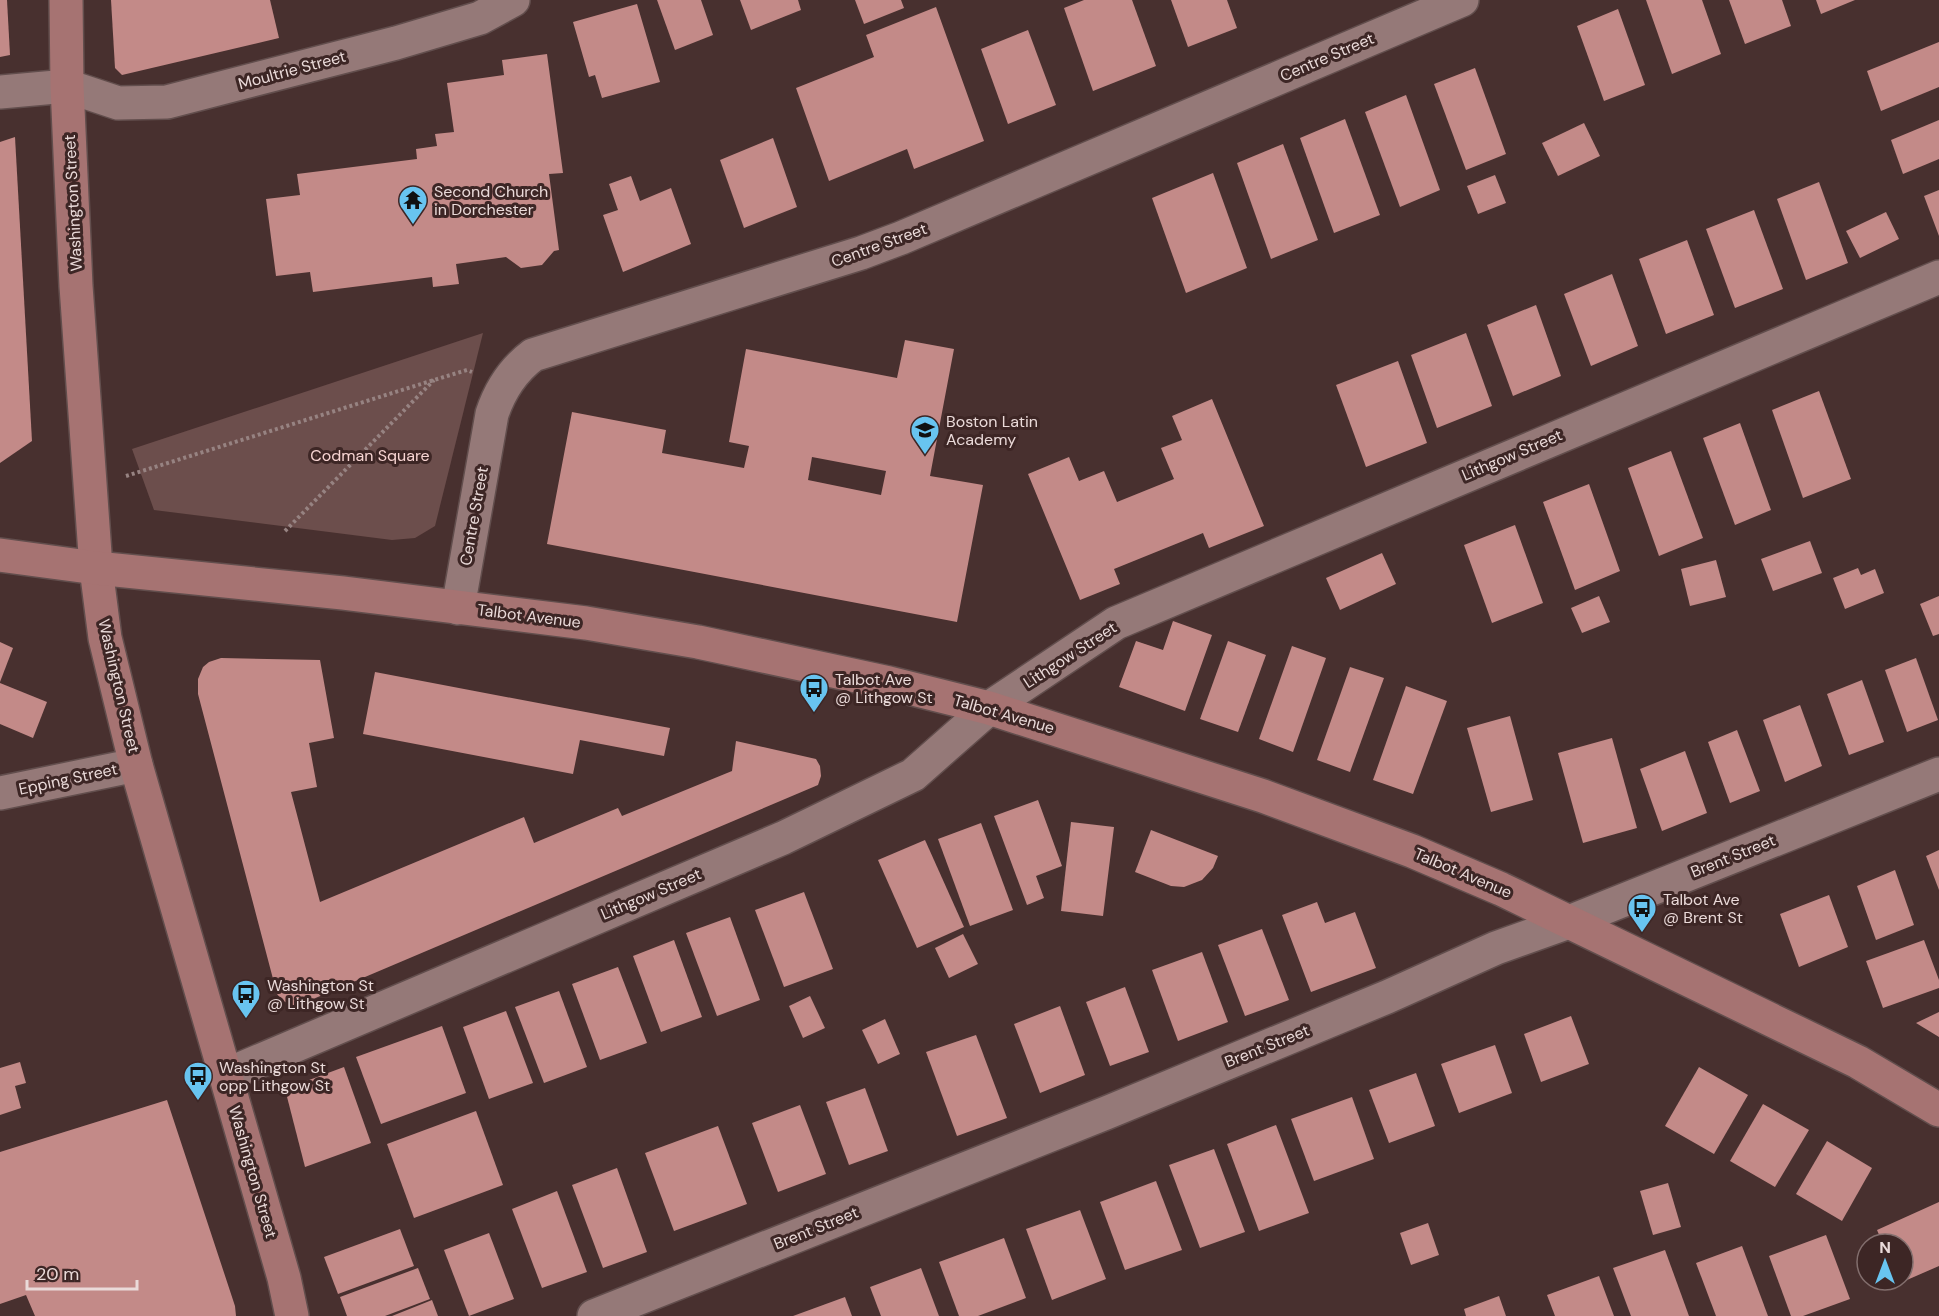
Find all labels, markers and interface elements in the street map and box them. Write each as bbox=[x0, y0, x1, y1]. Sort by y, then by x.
street label: Centre Street bbox=[1277, 28, 1377, 86]
street label: Moultrie Street bbox=[236, 46, 348, 94]
street label: Washington Street bbox=[59, 134, 87, 272]
place label: Second Church in Dorchester bbox=[434, 181, 548, 220]
temple icon: Second Church in Dorchester bbox=[397, 184, 429, 226]
street label: Centre Street bbox=[828, 218, 930, 272]
place label: Boston Latin Academy bbox=[946, 411, 1038, 450]
school or university icon: Boston Latin Academy bbox=[909, 414, 941, 456]
street label: Lithgow Street bbox=[1458, 424, 1566, 486]
park label: Codman Square bbox=[310, 445, 430, 466]
street label: Centre Street bbox=[455, 465, 493, 567]
street label: Talbot Avenue bbox=[476, 599, 582, 633]
street label: Washington Street bbox=[93, 617, 145, 755]
street label: Lithgow Street bbox=[1019, 617, 1121, 693]
place label: Talbot Ave @ Lithgow St bbox=[835, 669, 933, 708]
bus stop icon: Talbot Ave @ Lithgow St bbox=[798, 672, 830, 714]
street label: Talbot Avenue bbox=[951, 690, 1057, 738]
street label: Epping Street bbox=[17, 758, 119, 800]
street label: Brent Street bbox=[1688, 830, 1778, 882]
street label: Talbot Avenue bbox=[1411, 843, 1515, 903]
street label: Lithgow Street bbox=[597, 863, 705, 925]
place label: Talbot Ave @ Brent St bbox=[1663, 889, 1743, 928]
bus stop icon: Talbot Ave @ Brent St bbox=[1626, 892, 1658, 934]
place label: Washington St @ Lithgow St bbox=[267, 975, 374, 1014]
bus stop icon: Washington St @ Lithgow St bbox=[230, 978, 262, 1020]
street label: Brent Street bbox=[1222, 1020, 1312, 1072]
place label: Washington St opp Lithgow St bbox=[219, 1057, 330, 1096]
bus stop icon: Washington St opp Lithgow St bbox=[182, 1060, 214, 1102]
street label: Washington Street bbox=[224, 1103, 282, 1241]
street label: Brent Street bbox=[771, 1202, 861, 1254]
north arrow bbox=[1855, 1232, 1915, 1292]
text: N bbox=[1879, 1237, 1891, 1258]
scale bar bbox=[27, 1253, 136, 1291]
text: 20 m bbox=[36, 1262, 79, 1286]

